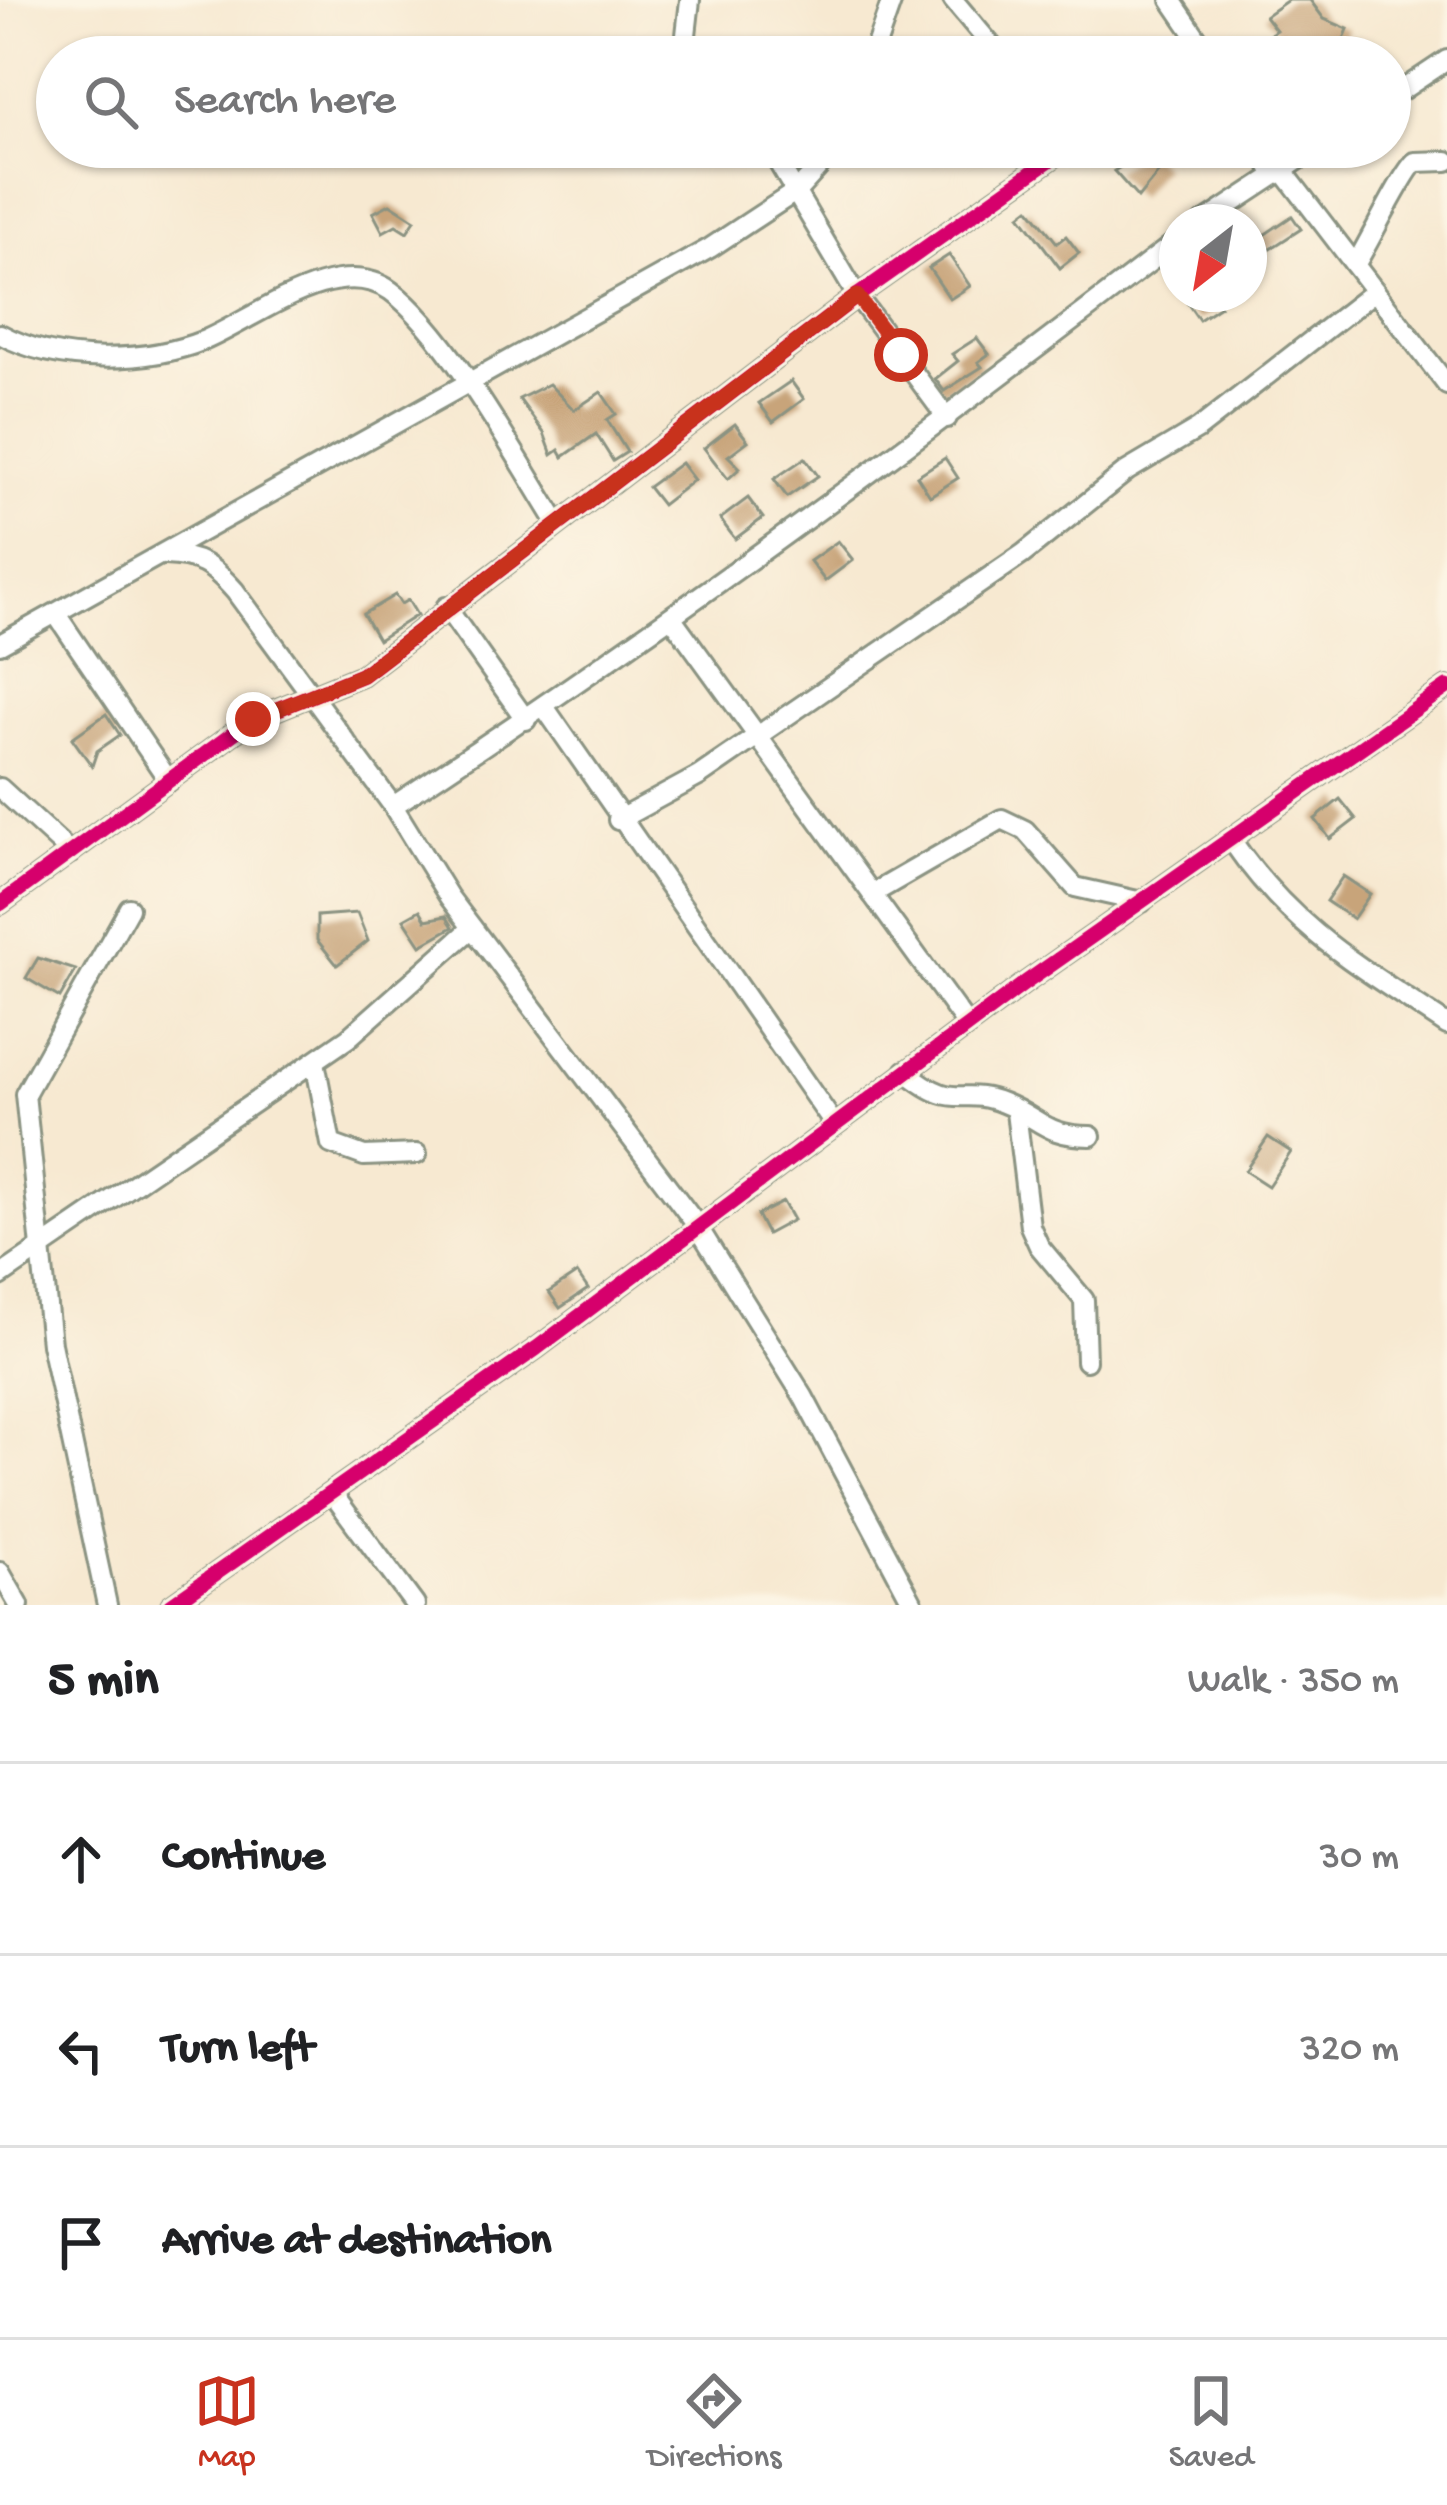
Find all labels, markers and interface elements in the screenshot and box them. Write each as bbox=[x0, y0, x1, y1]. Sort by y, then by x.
search box bbox=[36, 36, 1411, 168]
icon: search bbox=[78, 69, 144, 135]
text: Search here bbox=[174, 76, 396, 129]
north arrow bbox=[1159, 204, 1267, 312]
route start bbox=[874, 328, 928, 382]
route end bbox=[226, 692, 280, 746]
text: 5 min bbox=[48, 1653, 158, 1713]
text: Walk · 350 m bbox=[1188, 1660, 1399, 1706]
icon: ahead bbox=[48, 1826, 114, 1892]
text: Continue bbox=[162, 1832, 325, 1885]
text: 30 m bbox=[1320, 1836, 1399, 1882]
icon: left bbox=[48, 2018, 114, 2084]
text: Turn left bbox=[162, 2024, 314, 2077]
text: 320 m bbox=[1301, 2028, 1399, 2074]
icon: arrive bbox=[48, 2210, 114, 2276]
text: Arrive at destination bbox=[162, 2216, 551, 2269]
tab: Map bbox=[194, 2368, 260, 2478]
tab: Directions bbox=[647, 2368, 781, 2478]
tab: Saved bbox=[1169, 2368, 1253, 2478]

